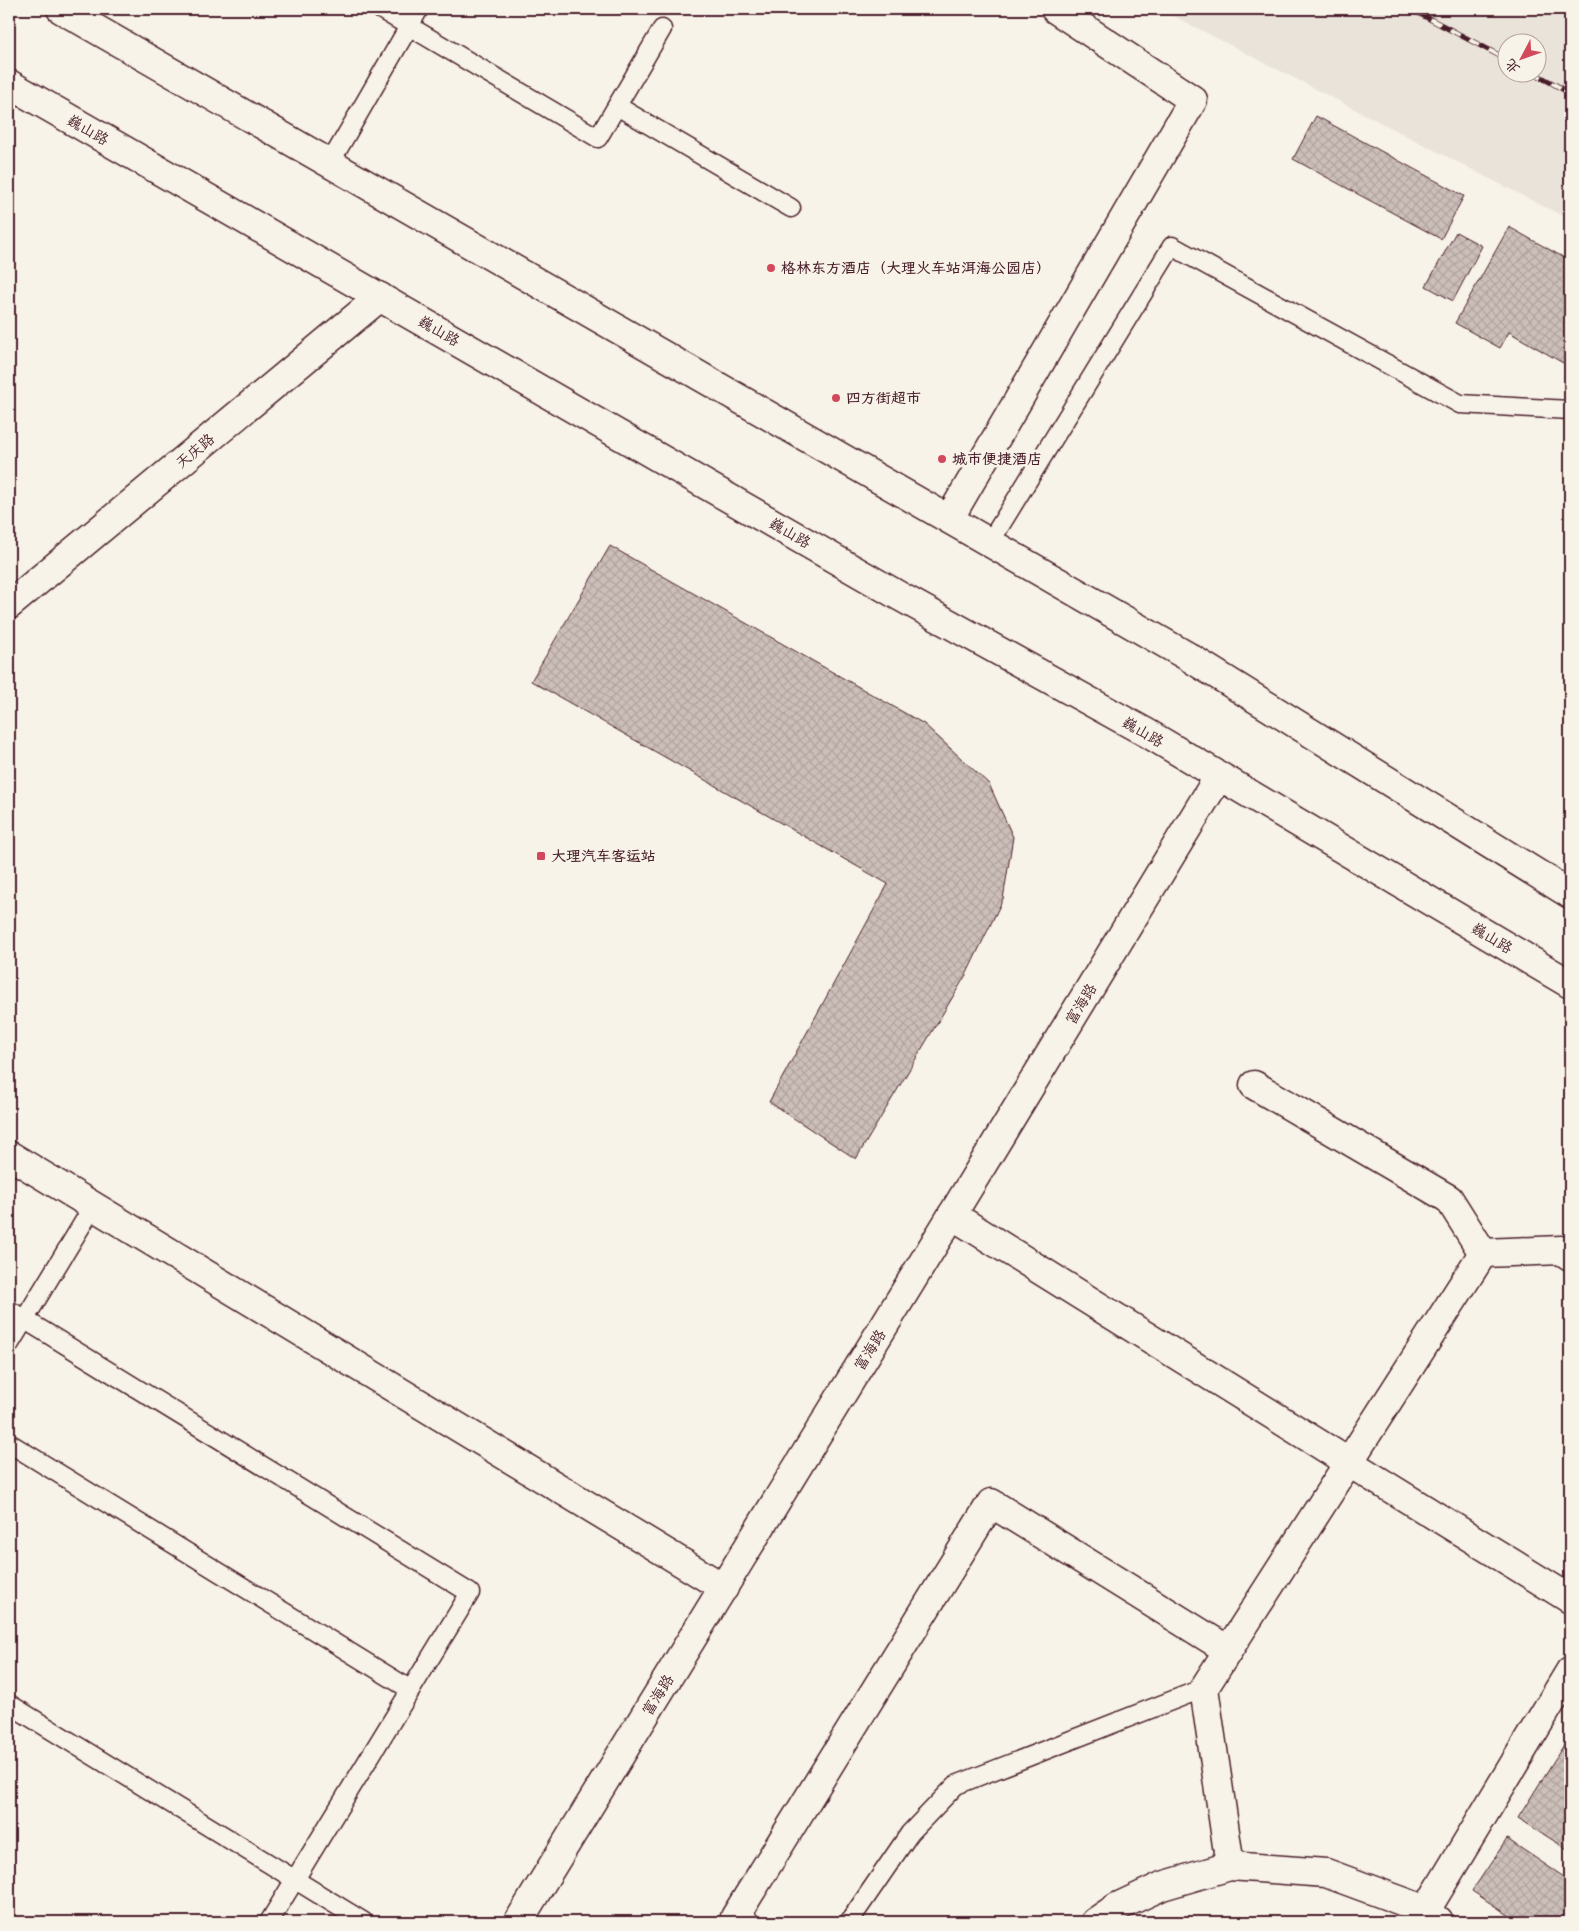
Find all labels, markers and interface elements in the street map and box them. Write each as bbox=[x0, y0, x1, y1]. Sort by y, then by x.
north arrow bbox=[1496, 32, 1546, 82]
text: 北 bbox=[1502, 55, 1524, 77]
street label: 巍山路 bbox=[64, 111, 112, 150]
place label: 格林东方酒店（大理火车站洱海公园店） bbox=[781, 259, 1051, 278]
marker: 格林东方酒店（大理火车站洱海公园店） bbox=[765, 262, 777, 274]
street label: 巍山路 bbox=[415, 312, 463, 351]
place label: 四方街超市 bbox=[846, 389, 921, 408]
marker: 四方街超市 bbox=[830, 392, 842, 404]
street label: 天庆路 bbox=[172, 430, 219, 473]
place label: 城市便捷酒店 bbox=[952, 450, 1042, 469]
marker: 城市便捷酒店 bbox=[936, 453, 948, 465]
street label: 巍山路 bbox=[766, 514, 814, 553]
street label: 巍山路 bbox=[1119, 713, 1167, 752]
place label: 大理汽车客运站 bbox=[551, 847, 656, 866]
marker: 大理汽车客运站 bbox=[535, 850, 547, 862]
street label: 巍山路 bbox=[1468, 919, 1516, 958]
street label: 富海路 bbox=[1062, 980, 1101, 1028]
street label: 富海路 bbox=[850, 1326, 890, 1374]
street label: 富海路 bbox=[638, 1671, 678, 1719]

